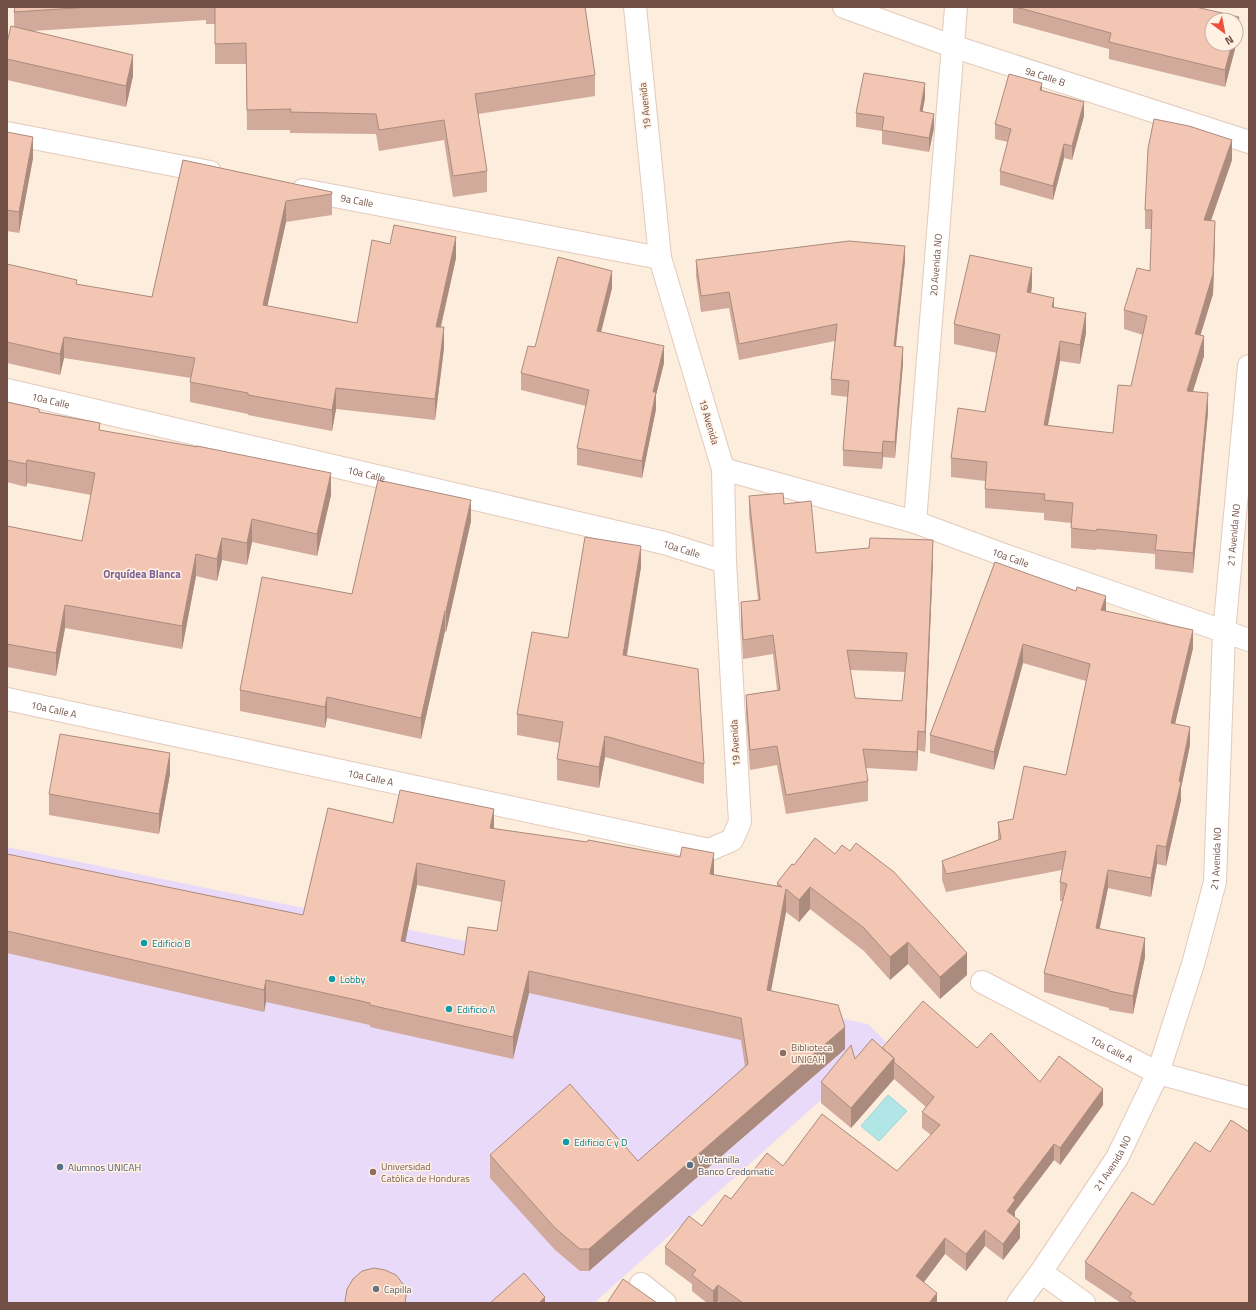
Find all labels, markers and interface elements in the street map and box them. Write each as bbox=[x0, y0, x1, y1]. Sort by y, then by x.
north arrow bbox=[1204, 12, 1244, 52]
text: N bbox=[1222, 32, 1237, 49]
street label: 9a Calle B bbox=[1023, 63, 1067, 90]
street label: 19 Avenida bbox=[635, 82, 655, 130]
street label: 9a Calle bbox=[339, 190, 375, 211]
street label: 20 Avenida NO bbox=[926, 233, 945, 297]
street label: 10a Calle bbox=[30, 389, 71, 412]
street label: 19 Avenida bbox=[695, 397, 723, 447]
street label: 10a Calle bbox=[346, 462, 387, 485]
street label: 21 Avenida NO bbox=[1223, 503, 1244, 567]
street label: 10a Calle bbox=[661, 536, 702, 561]
street label: 10a Calle bbox=[990, 544, 1031, 571]
district label: Orquídea Blanca bbox=[103, 566, 181, 582]
street label: 10a Calle A bbox=[29, 697, 78, 721]
street label: 19 Avenida bbox=[726, 719, 744, 767]
street label: 10a Calle A bbox=[346, 765, 395, 789]
street label: 21 Avenida NO bbox=[1206, 827, 1224, 891]
place label: Edificio B bbox=[152, 936, 191, 951]
marker: Edificio B bbox=[139, 938, 149, 948]
place label: Lobby bbox=[340, 972, 365, 987]
marker: Lobby bbox=[327, 974, 337, 984]
place label: Edificio A bbox=[457, 1002, 495, 1017]
marker: Edificio A bbox=[444, 1004, 454, 1014]
street label: 10a Calle A bbox=[1087, 1032, 1136, 1066]
place label: Biblioteca UNICAH bbox=[791, 1040, 832, 1067]
marker: Biblioteca UNICAH bbox=[778, 1048, 788, 1058]
street label: 21 Avenida NO bbox=[1090, 1132, 1135, 1194]
place label: Edificio C y D bbox=[574, 1135, 628, 1150]
marker: Edificio C y D bbox=[561, 1137, 571, 1147]
place label: Ventanilla Banco Credomatic bbox=[698, 1152, 774, 1179]
place label: Universidad Católica de Honduras bbox=[381, 1159, 470, 1186]
place label: Alumnos UNICAH bbox=[68, 1160, 141, 1175]
marker: Ventanilla Banco Credomatic bbox=[685, 1160, 695, 1170]
marker: Alumnos UNICAH bbox=[55, 1162, 65, 1172]
marker: Universidad Católica de Honduras bbox=[368, 1167, 378, 1177]
place label: Capilla bbox=[384, 1282, 412, 1297]
marker: Capilla bbox=[371, 1284, 381, 1294]

